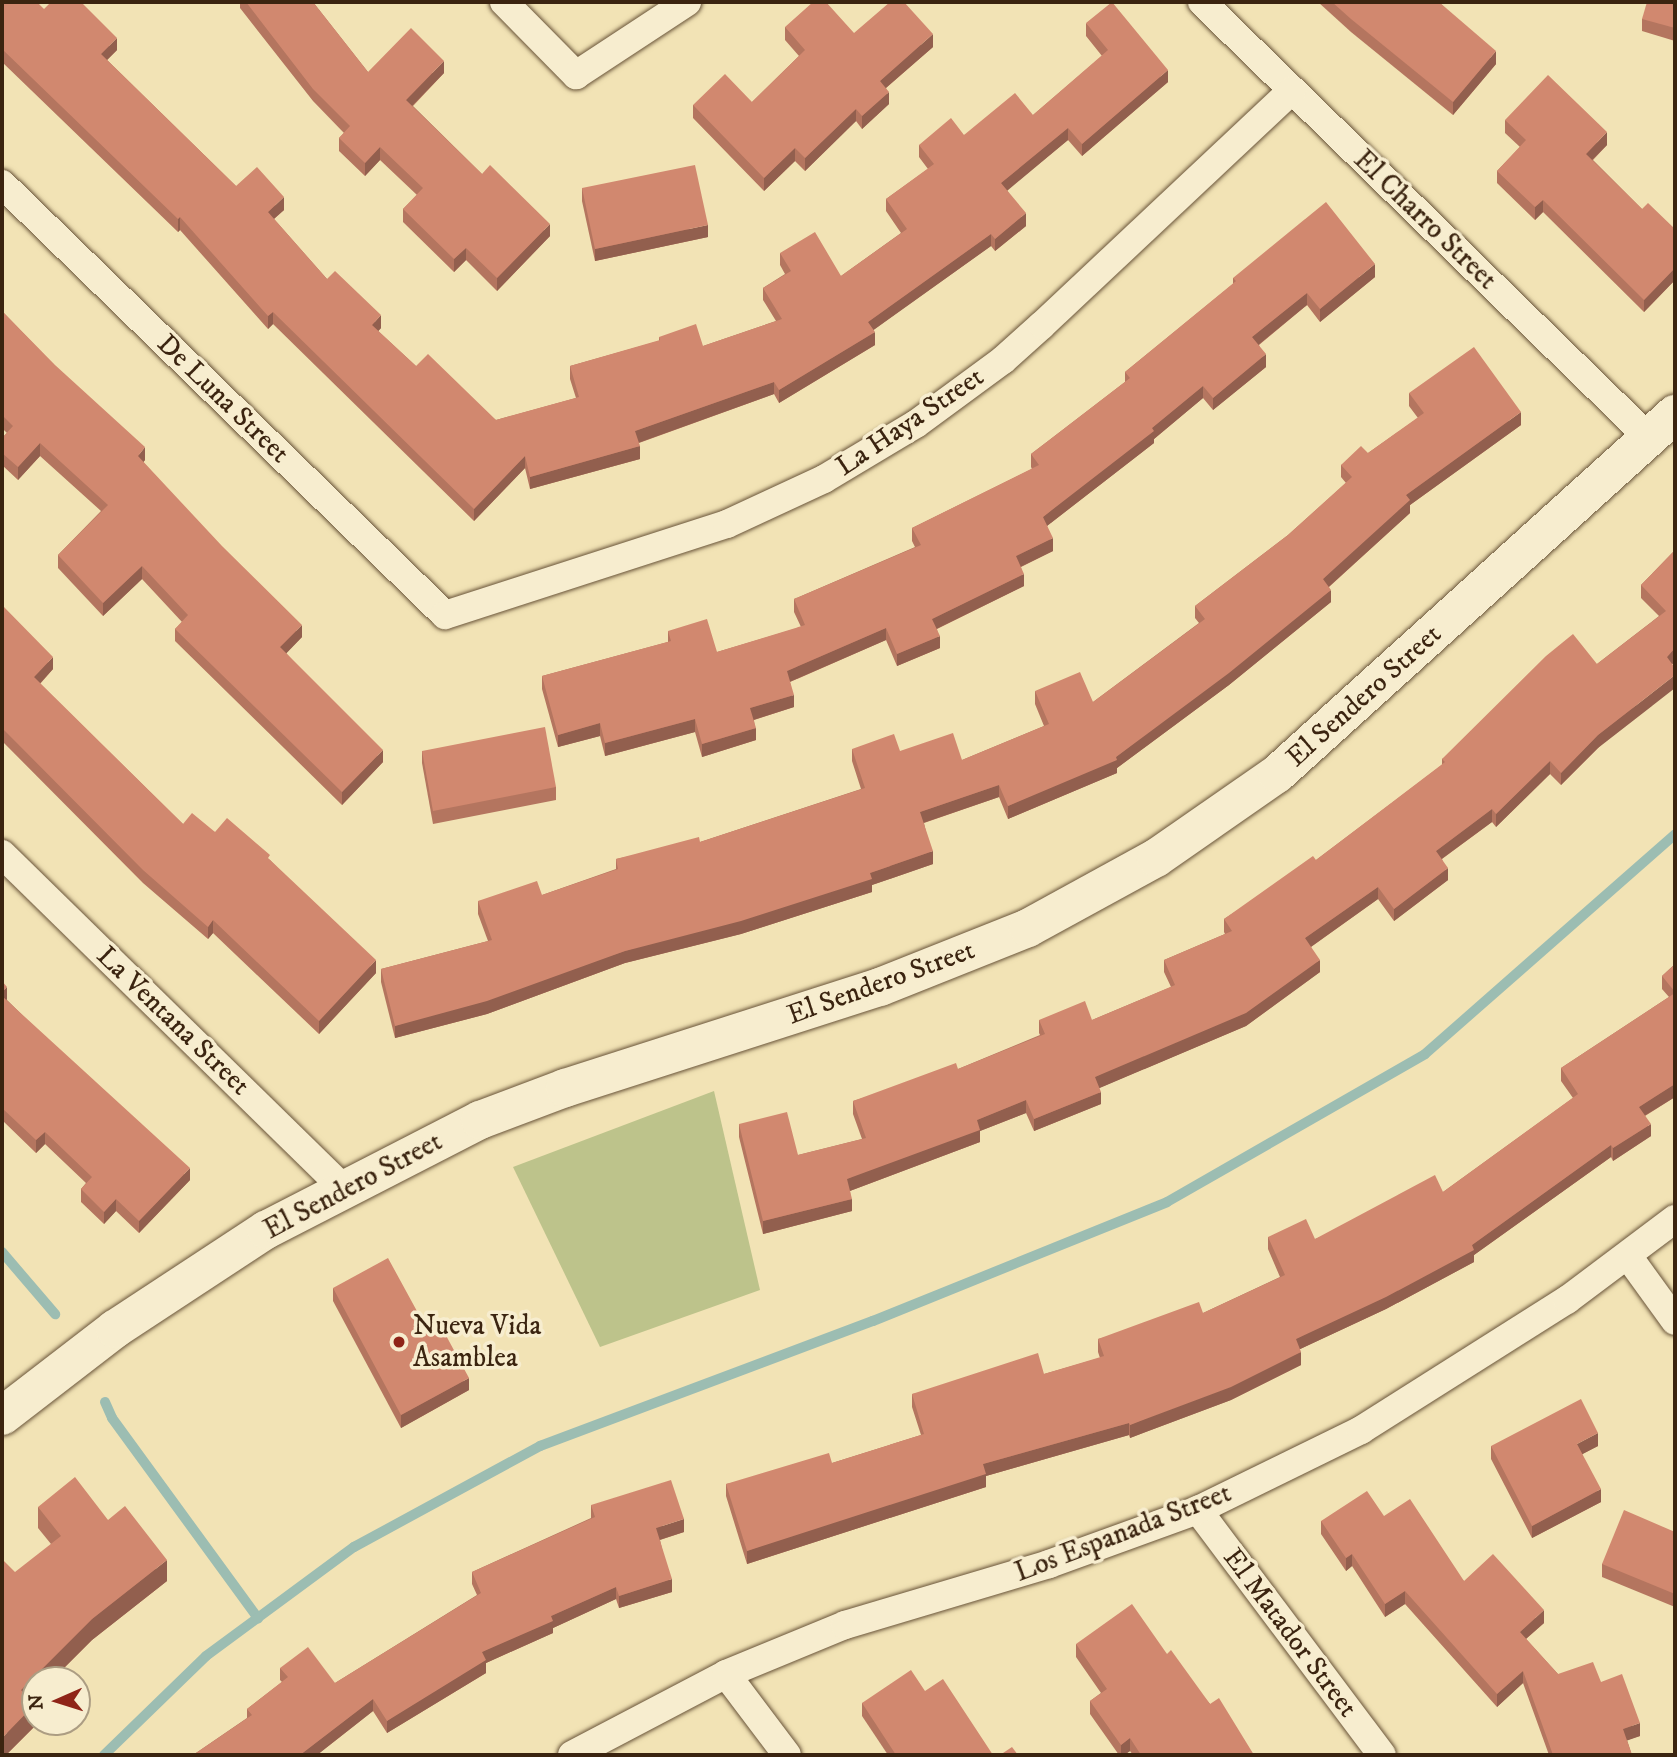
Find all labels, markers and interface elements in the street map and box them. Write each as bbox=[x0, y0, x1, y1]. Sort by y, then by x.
street label: El Charro Street bbox=[1346, 143, 1504, 297]
street label: De Luna Street bbox=[150, 328, 296, 470]
street label: La Haya Street bbox=[830, 360, 990, 484]
street label: El Sendero Street bbox=[1280, 618, 1448, 774]
street label: El Sendero Street bbox=[783, 934, 979, 1032]
street label: La Ventana Street bbox=[89, 939, 257, 1103]
street label: El Sendero Street bbox=[258, 1125, 448, 1247]
place label: Nueva Vida Asamblea bbox=[413, 1309, 541, 1375]
marker: Nueva Vida Asamblea bbox=[391, 1334, 407, 1350]
street label: Los Espanada Street bbox=[1010, 1476, 1236, 1590]
street label: El Matador Street bbox=[1216, 1542, 1364, 1724]
north arrow bbox=[21, 1666, 91, 1736]
text: N bbox=[25, 1694, 48, 1710]

